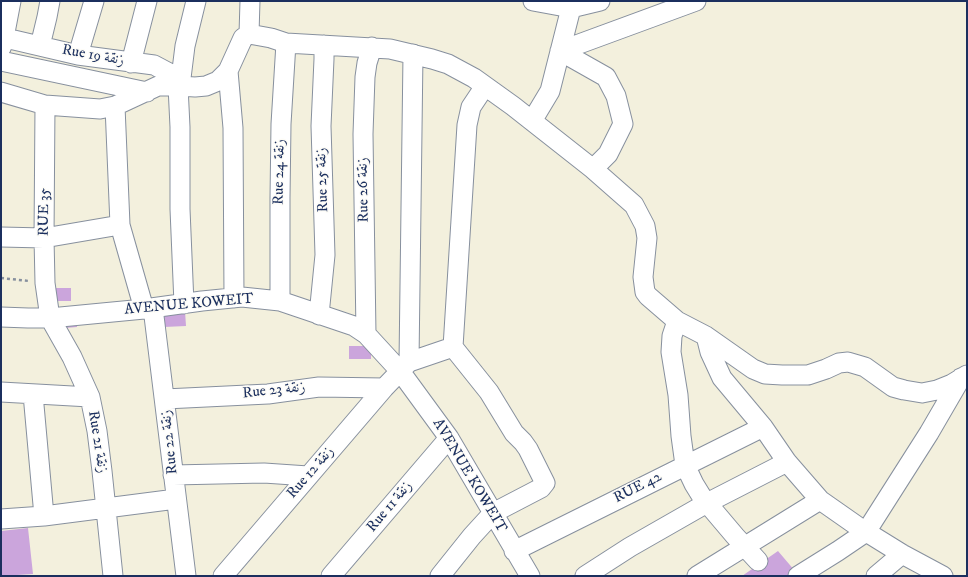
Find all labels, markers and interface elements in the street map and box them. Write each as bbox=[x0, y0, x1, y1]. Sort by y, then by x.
street label: Rue 19 زنقة bbox=[60, 42, 126, 70]
street label: Rue 24 زنقة bbox=[270, 139, 290, 205]
street label: Rue 25 زنقة bbox=[313, 147, 333, 213]
street label: Rue 26 زنقة bbox=[354, 157, 374, 223]
street label: RUE 35 bbox=[36, 188, 54, 236]
street label: AVENUE KOWEIT bbox=[124, 290, 254, 320]
street label: Rue 23 زنقة bbox=[242, 379, 306, 403]
street label: Rue 22 زنقة bbox=[158, 409, 182, 475]
street label: Rue 21 زنقة bbox=[83, 410, 111, 474]
street label: AVENUE KOWEIT bbox=[428, 416, 510, 536]
street label: Rue 12 زنقة bbox=[284, 443, 338, 503]
street label: RUE 42 bbox=[611, 468, 665, 508]
street label: Rue 11 زنقة bbox=[363, 478, 417, 536]

